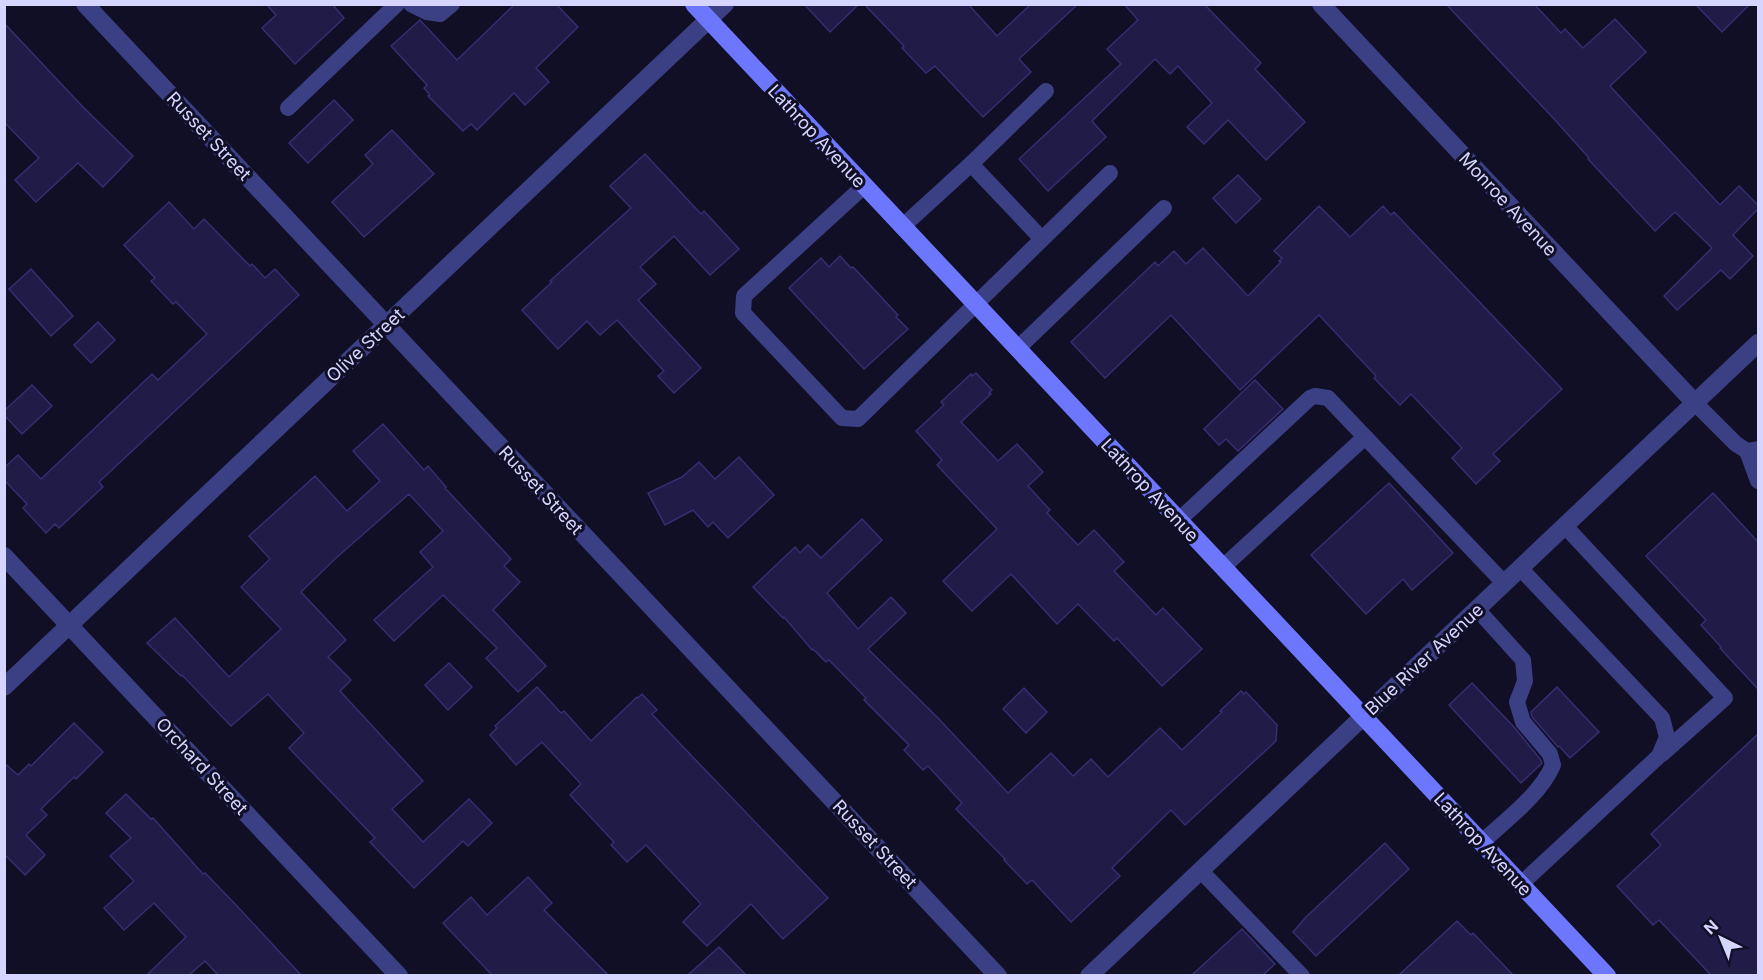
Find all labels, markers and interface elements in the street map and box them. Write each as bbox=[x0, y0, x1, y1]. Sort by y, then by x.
street label: Lathrop Avenue bbox=[764, 80, 870, 192]
street label: Russet Street bbox=[163, 87, 255, 185]
street label: Monroe Avenue bbox=[1455, 148, 1561, 260]
street label: Olive Street bbox=[322, 304, 408, 386]
street label: Lathrop Avenue bbox=[1097, 434, 1203, 546]
street label: Russet Street bbox=[495, 441, 587, 539]
street label: Blue River Avenue bbox=[1361, 599, 1487, 719]
street label: Orchard Street bbox=[152, 713, 252, 819]
street label: Lathrop Avenue bbox=[1430, 788, 1536, 900]
street label: Russet Street bbox=[829, 795, 921, 893]
north arrow bbox=[1691, 908, 1751, 968]
text: N bbox=[1699, 916, 1722, 939]

